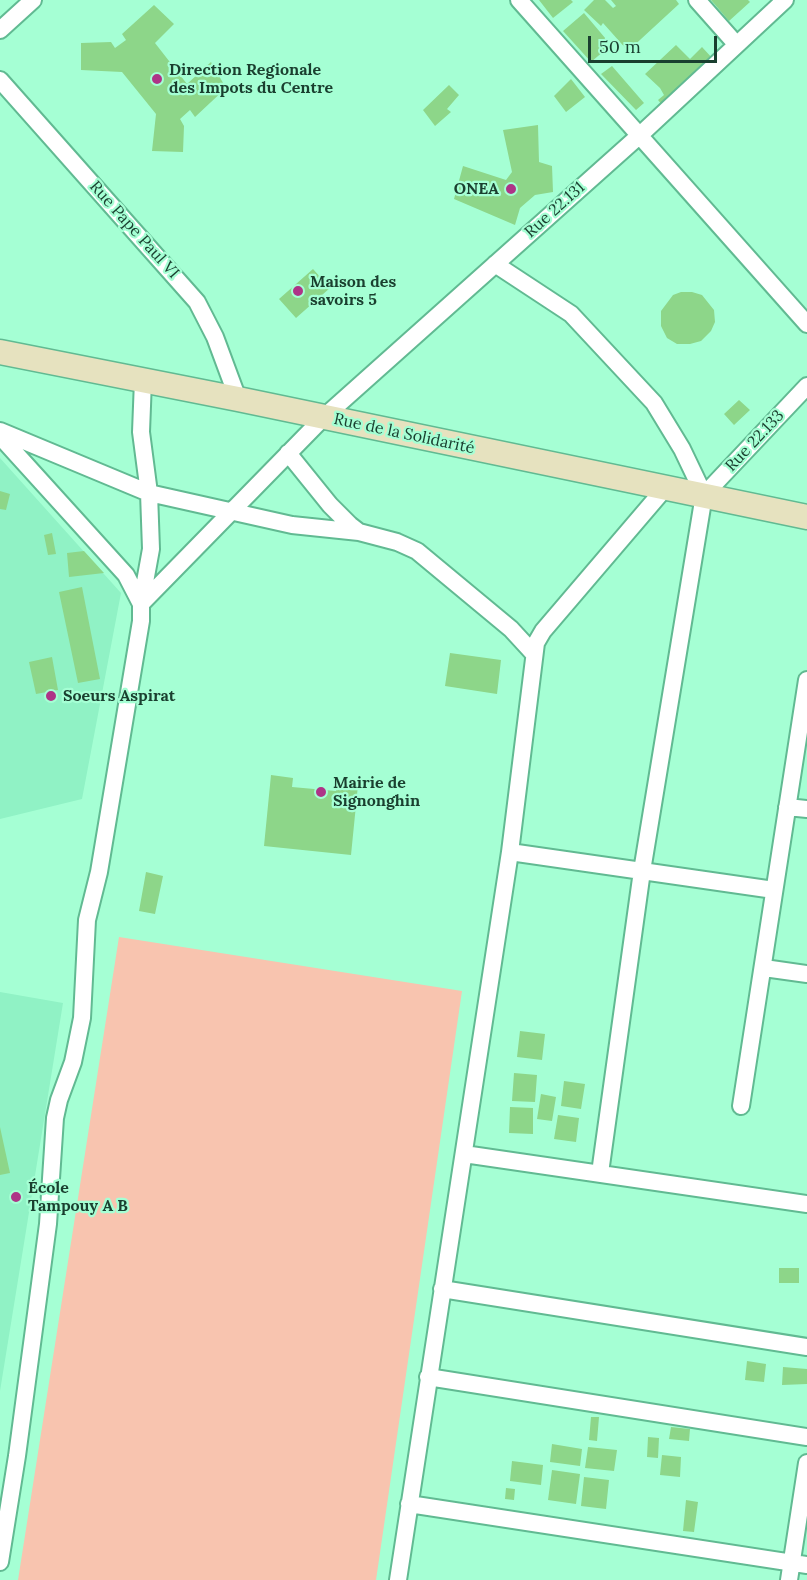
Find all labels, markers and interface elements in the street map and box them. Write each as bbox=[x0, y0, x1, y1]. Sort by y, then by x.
scale bar bbox=[591, 24, 720, 62]
text: 50 m bbox=[599, 35, 641, 58]
place label: Direction Regionale des Impots du Centre bbox=[169, 60, 333, 98]
marker: Direction Regionale des Impots du Centre bbox=[150, 72, 164, 86]
street label: Rue Pape Paul VI bbox=[85, 177, 183, 283]
street label: Rue 22.131 bbox=[521, 178, 589, 242]
place label: ONEA bbox=[454, 179, 499, 199]
marker: ONEA bbox=[504, 182, 518, 196]
place label: Maison des savoirs 5 bbox=[310, 272, 396, 310]
marker: Maison des savoirs 5 bbox=[291, 284, 305, 298]
street label: Rue 22.133 bbox=[722, 406, 788, 476]
street label: Rue de la Solidarité bbox=[332, 410, 476, 458]
place label: Soeurs Aspirat bbox=[63, 686, 175, 706]
marker: Soeurs Aspirat bbox=[44, 689, 58, 703]
place label: Mairie de Signonghin bbox=[333, 773, 420, 811]
marker: Mairie de Signonghin bbox=[314, 785, 328, 799]
place label: École Tampouy A B bbox=[28, 1178, 128, 1216]
marker: École Tampouy A B bbox=[9, 1190, 23, 1204]

